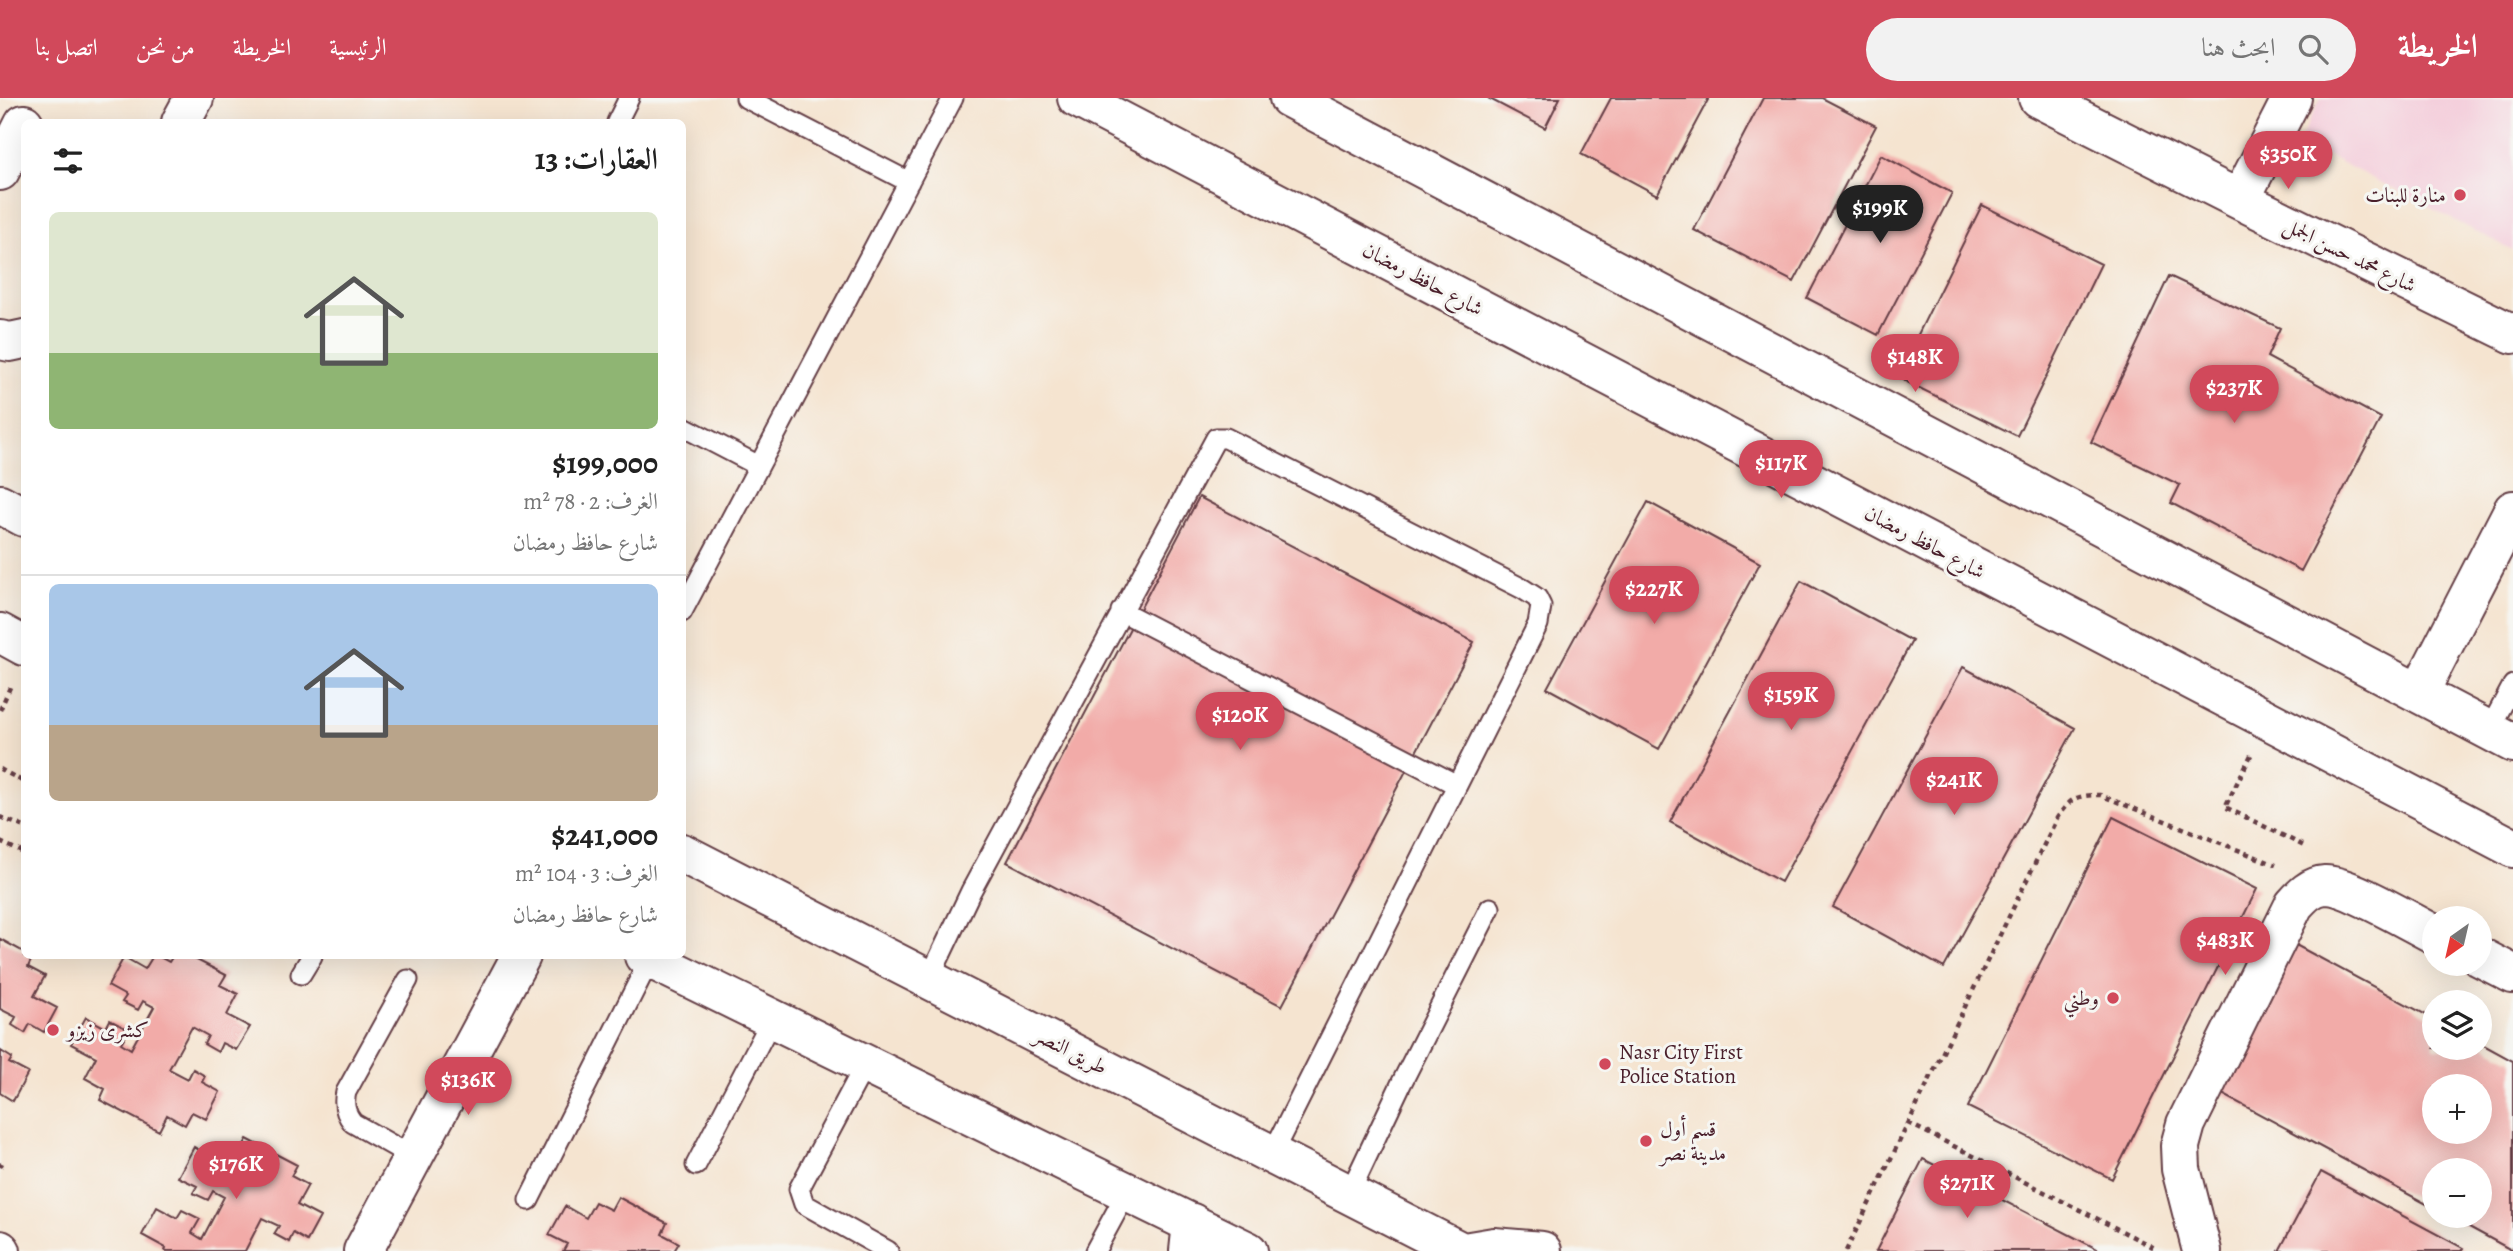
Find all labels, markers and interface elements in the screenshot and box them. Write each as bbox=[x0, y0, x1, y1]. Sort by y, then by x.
search box bbox=[1866, 18, 2356, 81]
text: الخريطة bbox=[2398, 23, 2478, 68]
text: ابحث هنا bbox=[2201, 30, 2276, 65]
icon: search bbox=[2294, 30, 2332, 68]
text: اتصل بنا bbox=[35, 31, 98, 63]
text: من نحن bbox=[136, 31, 195, 63]
text: الخريطة bbox=[233, 31, 291, 63]
text: الرئيسية bbox=[329, 31, 387, 63]
pin: $350K bbox=[2239, 132, 2337, 191]
text: $350K bbox=[2259, 138, 2317, 169]
text: العقارات: 13 bbox=[535, 139, 658, 179]
icon: filters bbox=[49, 142, 87, 180]
place label: منارة للبنات bbox=[2365, 181, 2446, 209]
pin: $199K bbox=[1831, 186, 1929, 245]
marker: منارة للبنات bbox=[2452, 187, 2468, 203]
text: $199K bbox=[1852, 192, 1908, 223]
street label: شارع محمد حسن الجمل bbox=[2277, 211, 2421, 303]
street label: شارع حافظ رمضان bbox=[1356, 235, 1488, 326]
icon: home bbox=[291, 258, 417, 384]
pin: $148K bbox=[1866, 334, 1964, 394]
text: $148K bbox=[1887, 341, 1943, 372]
pin: $237K bbox=[2185, 366, 2283, 425]
text: $237K bbox=[2206, 372, 2262, 403]
pin: $117K bbox=[1732, 440, 1830, 500]
text: $199,000 bbox=[552, 443, 658, 483]
text: $117K bbox=[1755, 447, 1807, 478]
text: الغرف: 2 · 78 m² bbox=[523, 486, 658, 517]
street label: شارع حافظ رمضان bbox=[1858, 498, 1990, 589]
text: شارع حافظ رمضان bbox=[513, 527, 658, 558]
pin: $227K bbox=[1605, 566, 1703, 626]
text: $227K bbox=[1625, 573, 1683, 604]
icon: home bbox=[291, 630, 417, 756]
pin: $159K bbox=[1742, 672, 1840, 732]
text: $159K bbox=[1764, 679, 1818, 710]
pin: $120K bbox=[1191, 692, 1289, 752]
text: $120K bbox=[1212, 699, 1268, 730]
pin: $241K bbox=[1905, 758, 2003, 817]
text: $241K bbox=[1926, 764, 1982, 795]
text: $241,000 bbox=[551, 815, 658, 855]
text: الغرف: 3 · 104 m² bbox=[515, 858, 658, 889]
text: شارع حافظ رمضان bbox=[513, 899, 658, 930]
north arrow bbox=[2422, 906, 2492, 976]
map controls bbox=[2422, 906, 2492, 1228]
pin: $483K bbox=[2176, 918, 2274, 977]
text: $483K bbox=[2196, 924, 2254, 955]
place label: وطني bbox=[2063, 984, 2099, 1018]
marker: وطني bbox=[2105, 990, 2121, 1006]
button: layers bbox=[2422, 990, 2492, 1060]
place label: كشرى زيزو bbox=[65, 1016, 149, 1044]
street label: طريق النصر bbox=[1028, 1020, 1112, 1081]
marker: كشرى زيزو bbox=[45, 1022, 61, 1038]
place label: Nasr City First Police Station bbox=[1619, 1038, 1743, 1090]
marker: Nasr City First Police Station bbox=[1597, 1056, 1613, 1072]
pin: $136K bbox=[419, 1058, 517, 1117]
text: $136K bbox=[441, 1064, 495, 1095]
button: + bbox=[2422, 1074, 2492, 1144]
place label: قسم أول مدينة نصر bbox=[1658, 1114, 1726, 1167]
marker: قسم أول مدينة نصر bbox=[1638, 1133, 1654, 1149]
pin: $176K bbox=[187, 1142, 285, 1201]
text: $176K bbox=[209, 1148, 263, 1179]
button: − bbox=[2422, 1158, 2492, 1228]
pin: $271K bbox=[1918, 1160, 2016, 1220]
text: $271K bbox=[1940, 1167, 1995, 1198]

